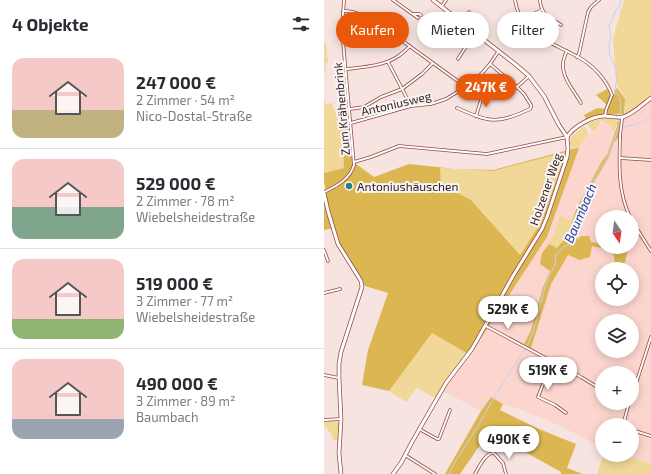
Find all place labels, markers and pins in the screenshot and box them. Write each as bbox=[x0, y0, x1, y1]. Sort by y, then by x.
pin: 247K € bbox=[453, 74, 519, 108]
place label: Antoniushäuschen bbox=[357, 179, 458, 193]
marker: Antoniushäuschen bbox=[344, 181, 354, 191]
pin: 529K € bbox=[475, 296, 541, 330]
pin: 519K € bbox=[515, 357, 581, 391]
pin: 490K € bbox=[476, 426, 542, 460]

